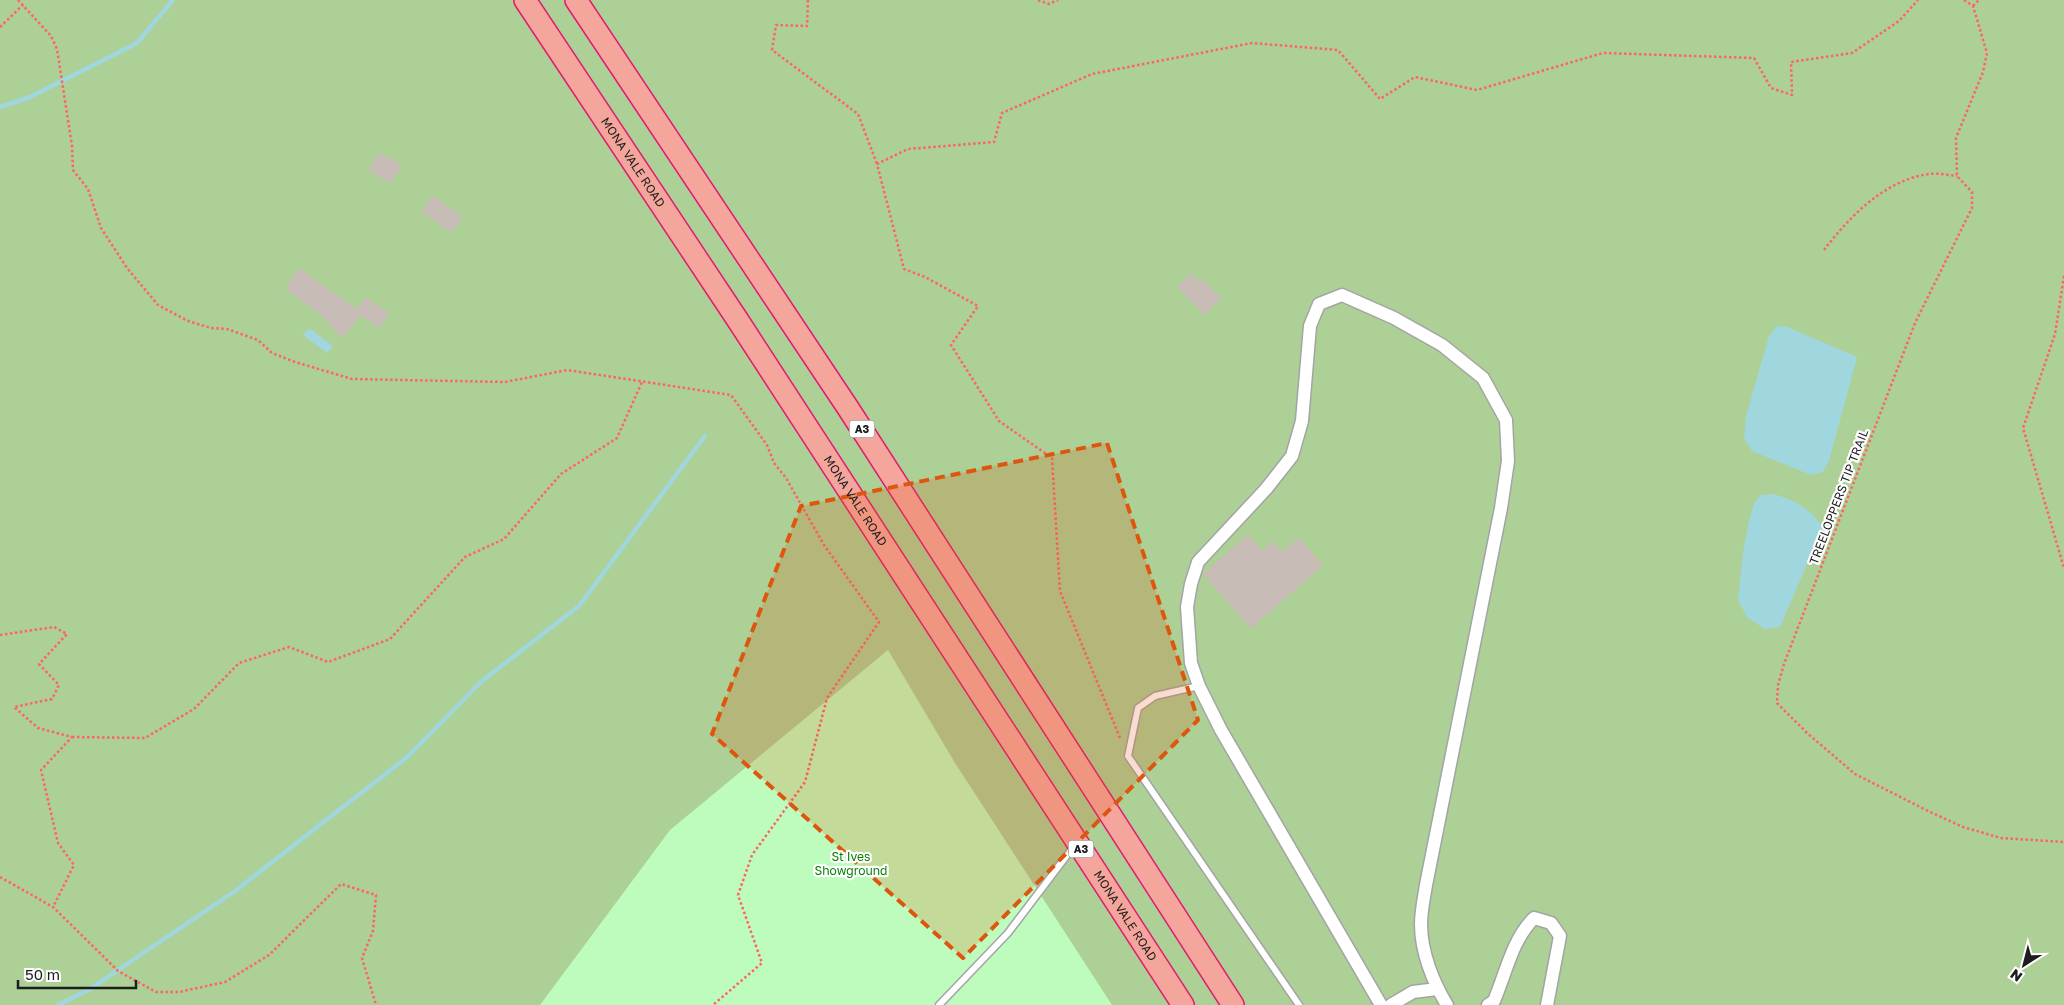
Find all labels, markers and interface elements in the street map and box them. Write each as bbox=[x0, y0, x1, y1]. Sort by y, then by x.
street label: MONA VALE ROAD bbox=[598, 114, 669, 210]
road number: A3 bbox=[850, 420, 874, 438]
street label: TREELOPPERS TIP TRAIL bbox=[1806, 427, 1871, 567]
street label: MONA VALE ROAD bbox=[821, 453, 891, 549]
road number: A3 bbox=[1068, 841, 1094, 858]
park label: St Ives Showground bbox=[815, 849, 887, 878]
street label: MONA VALE ROAD bbox=[1091, 868, 1160, 964]
north arrow bbox=[1999, 940, 2049, 990]
scale bar bbox=[18, 958, 135, 990]
text: 50 m bbox=[25, 965, 60, 983]
text: N bbox=[2007, 966, 2025, 986]

